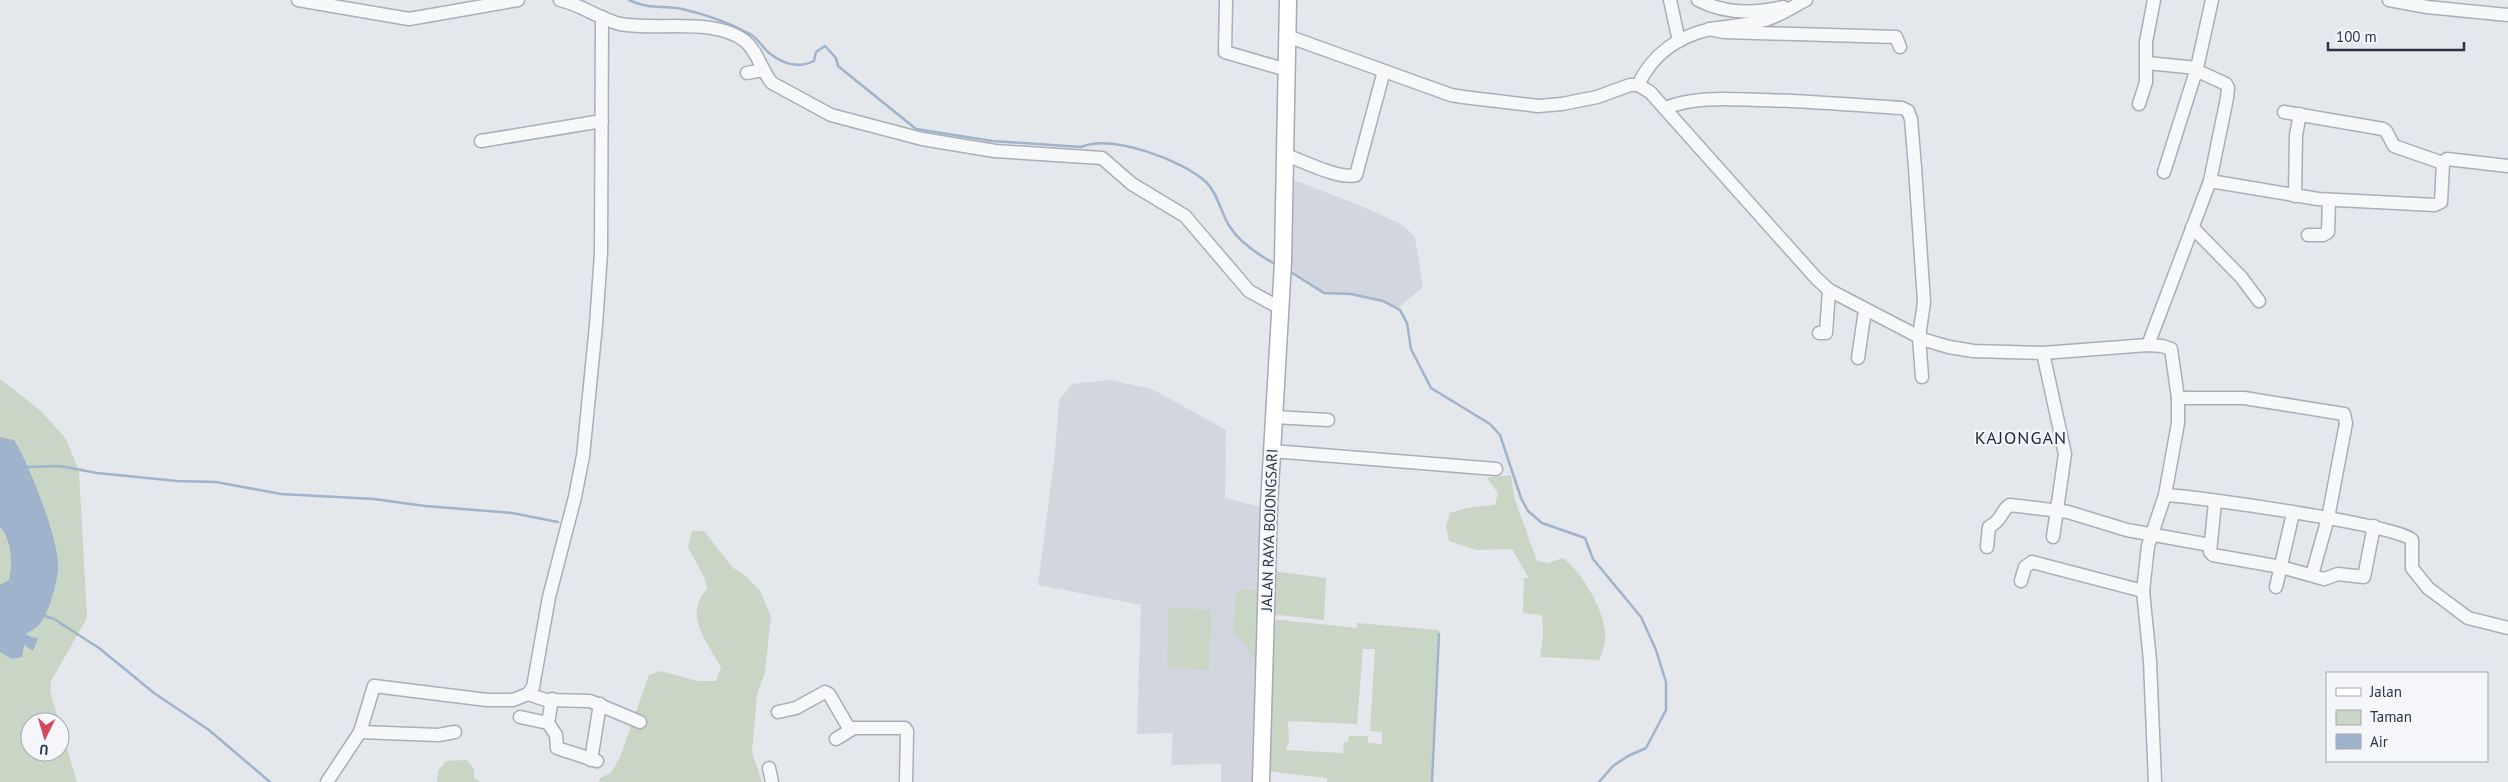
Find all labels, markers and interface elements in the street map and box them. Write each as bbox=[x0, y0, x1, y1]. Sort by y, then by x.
scale bar bbox=[2328, 20, 2464, 52]
text: 100 m bbox=[2336, 27, 2377, 46]
district label: KAJONGAN bbox=[1975, 426, 2067, 449]
street label: JALAN RAYA BOJONGSARI bbox=[1257, 448, 1281, 613]
legend bbox=[2326, 672, 2488, 762]
text: Jalan bbox=[2369, 682, 2402, 701]
text: Taman bbox=[2370, 707, 2412, 726]
north arrow bbox=[20, 712, 70, 762]
text: Air bbox=[2370, 732, 2388, 751]
text: U bbox=[39, 741, 49, 759]

